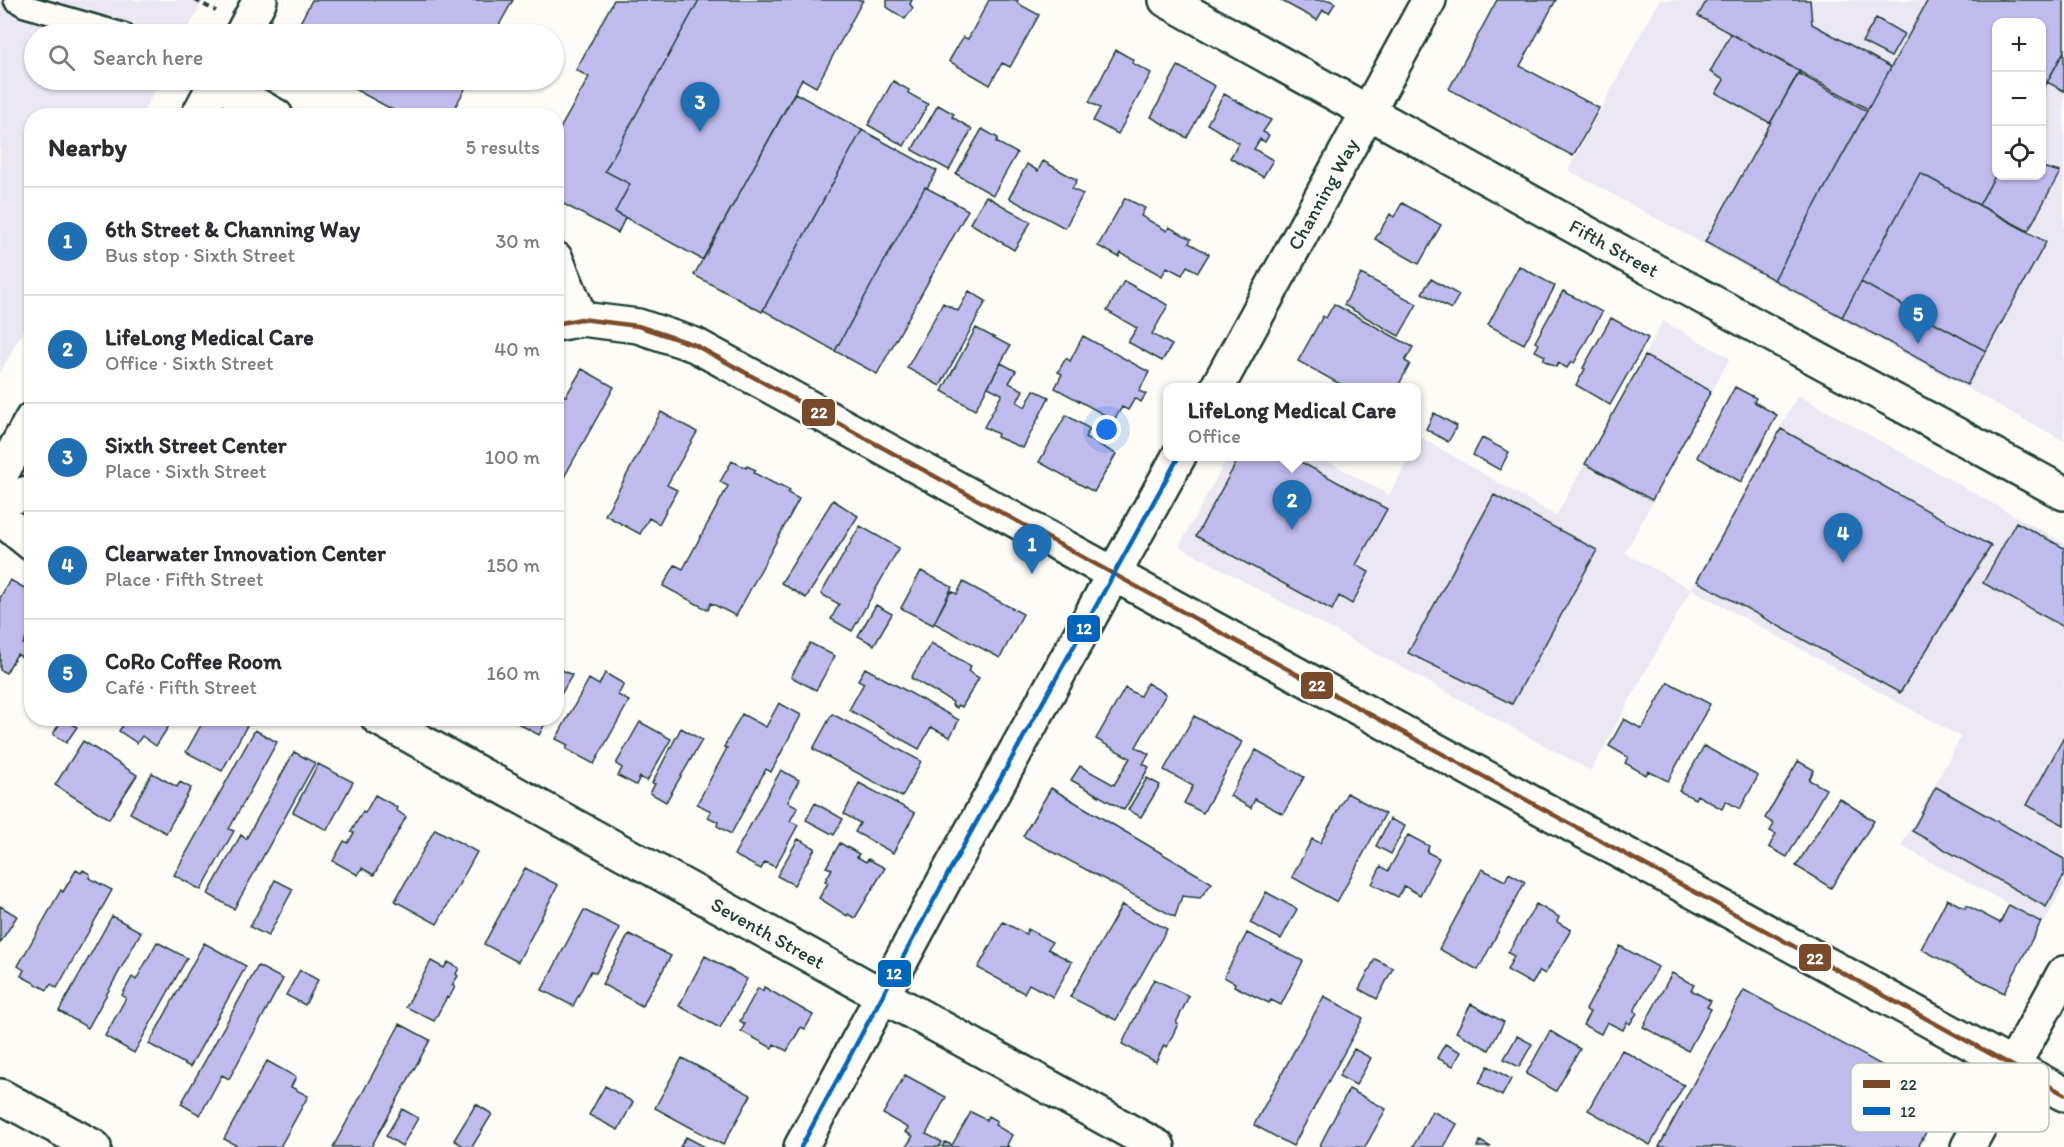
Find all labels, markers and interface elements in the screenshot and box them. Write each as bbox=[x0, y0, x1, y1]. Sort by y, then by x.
map controls bbox=[1992, 18, 2046, 180]
button: + bbox=[1992, 18, 2046, 72]
search box bbox=[24, 24, 564, 90]
icon: search bbox=[45, 41, 78, 74]
text: Search here bbox=[93, 44, 203, 71]
button: − bbox=[1992, 72, 2046, 126]
pin: 3 bbox=[680, 82, 720, 132]
button: locate bbox=[1992, 126, 2046, 180]
text: Nearby bbox=[48, 131, 127, 163]
street label: Channing Way bbox=[1282, 133, 1364, 254]
text: 5 results bbox=[466, 135, 540, 159]
street label: Fifth Street bbox=[1565, 214, 1663, 282]
text: 6th Street & Channing Way bbox=[105, 216, 360, 243]
text: 1 bbox=[63, 229, 72, 253]
text: 30 m bbox=[495, 229, 540, 253]
text: Bus stop · Sixth Street bbox=[105, 243, 295, 267]
pin: 5 bbox=[1898, 294, 1938, 344]
text: LifeLong Medical Care bbox=[105, 324, 314, 351]
text: 2 bbox=[62, 337, 73, 361]
text: 40 m bbox=[494, 337, 540, 361]
text: Office · Sixth Street bbox=[105, 351, 274, 375]
popup bbox=[1163, 383, 1421, 461]
text: LifeLong Medical Care bbox=[1188, 397, 1396, 424]
line badge: 22 bbox=[801, 398, 836, 427]
text: 22 bbox=[811, 403, 828, 422]
your location bbox=[1092, 415, 1121, 444]
text: Office bbox=[1188, 424, 1241, 448]
text: Sixth Street Center bbox=[105, 432, 287, 459]
text: 3 bbox=[62, 445, 73, 469]
text: 100 m bbox=[485, 445, 540, 469]
text: Place · Sixth Street bbox=[105, 459, 267, 483]
pin: 2 bbox=[1272, 480, 1312, 530]
pin: 4 bbox=[1824, 514, 1862, 563]
pin: 1 bbox=[1012, 524, 1052, 574]
text: Clearwater Innovation Center bbox=[105, 540, 386, 567]
text: 4 bbox=[61, 553, 74, 577]
text: 150 m bbox=[487, 553, 540, 577]
text: Place · Fifth Street bbox=[105, 567, 263, 591]
line badge: 12 bbox=[1066, 614, 1101, 643]
text: 12 bbox=[1076, 619, 1093, 638]
text: CoRo Coffee Room bbox=[105, 648, 282, 675]
text: 5 bbox=[62, 661, 73, 685]
text: 160 m bbox=[487, 661, 540, 685]
line badge: 22 bbox=[1300, 671, 1334, 700]
text: Café · Fifth Street bbox=[105, 675, 257, 699]
text: 22 bbox=[1309, 676, 1326, 695]
street label: Seventh Street bbox=[707, 892, 829, 974]
line badge: 22 bbox=[1798, 943, 1832, 972]
text: 22 bbox=[1807, 949, 1824, 968]
line badge: 12 bbox=[877, 959, 912, 988]
text: 12 bbox=[886, 964, 903, 983]
legend bbox=[1851, 1063, 2049, 1132]
text: 22 bbox=[1900, 1075, 1917, 1094]
text: 12 bbox=[1900, 1102, 1916, 1121]

